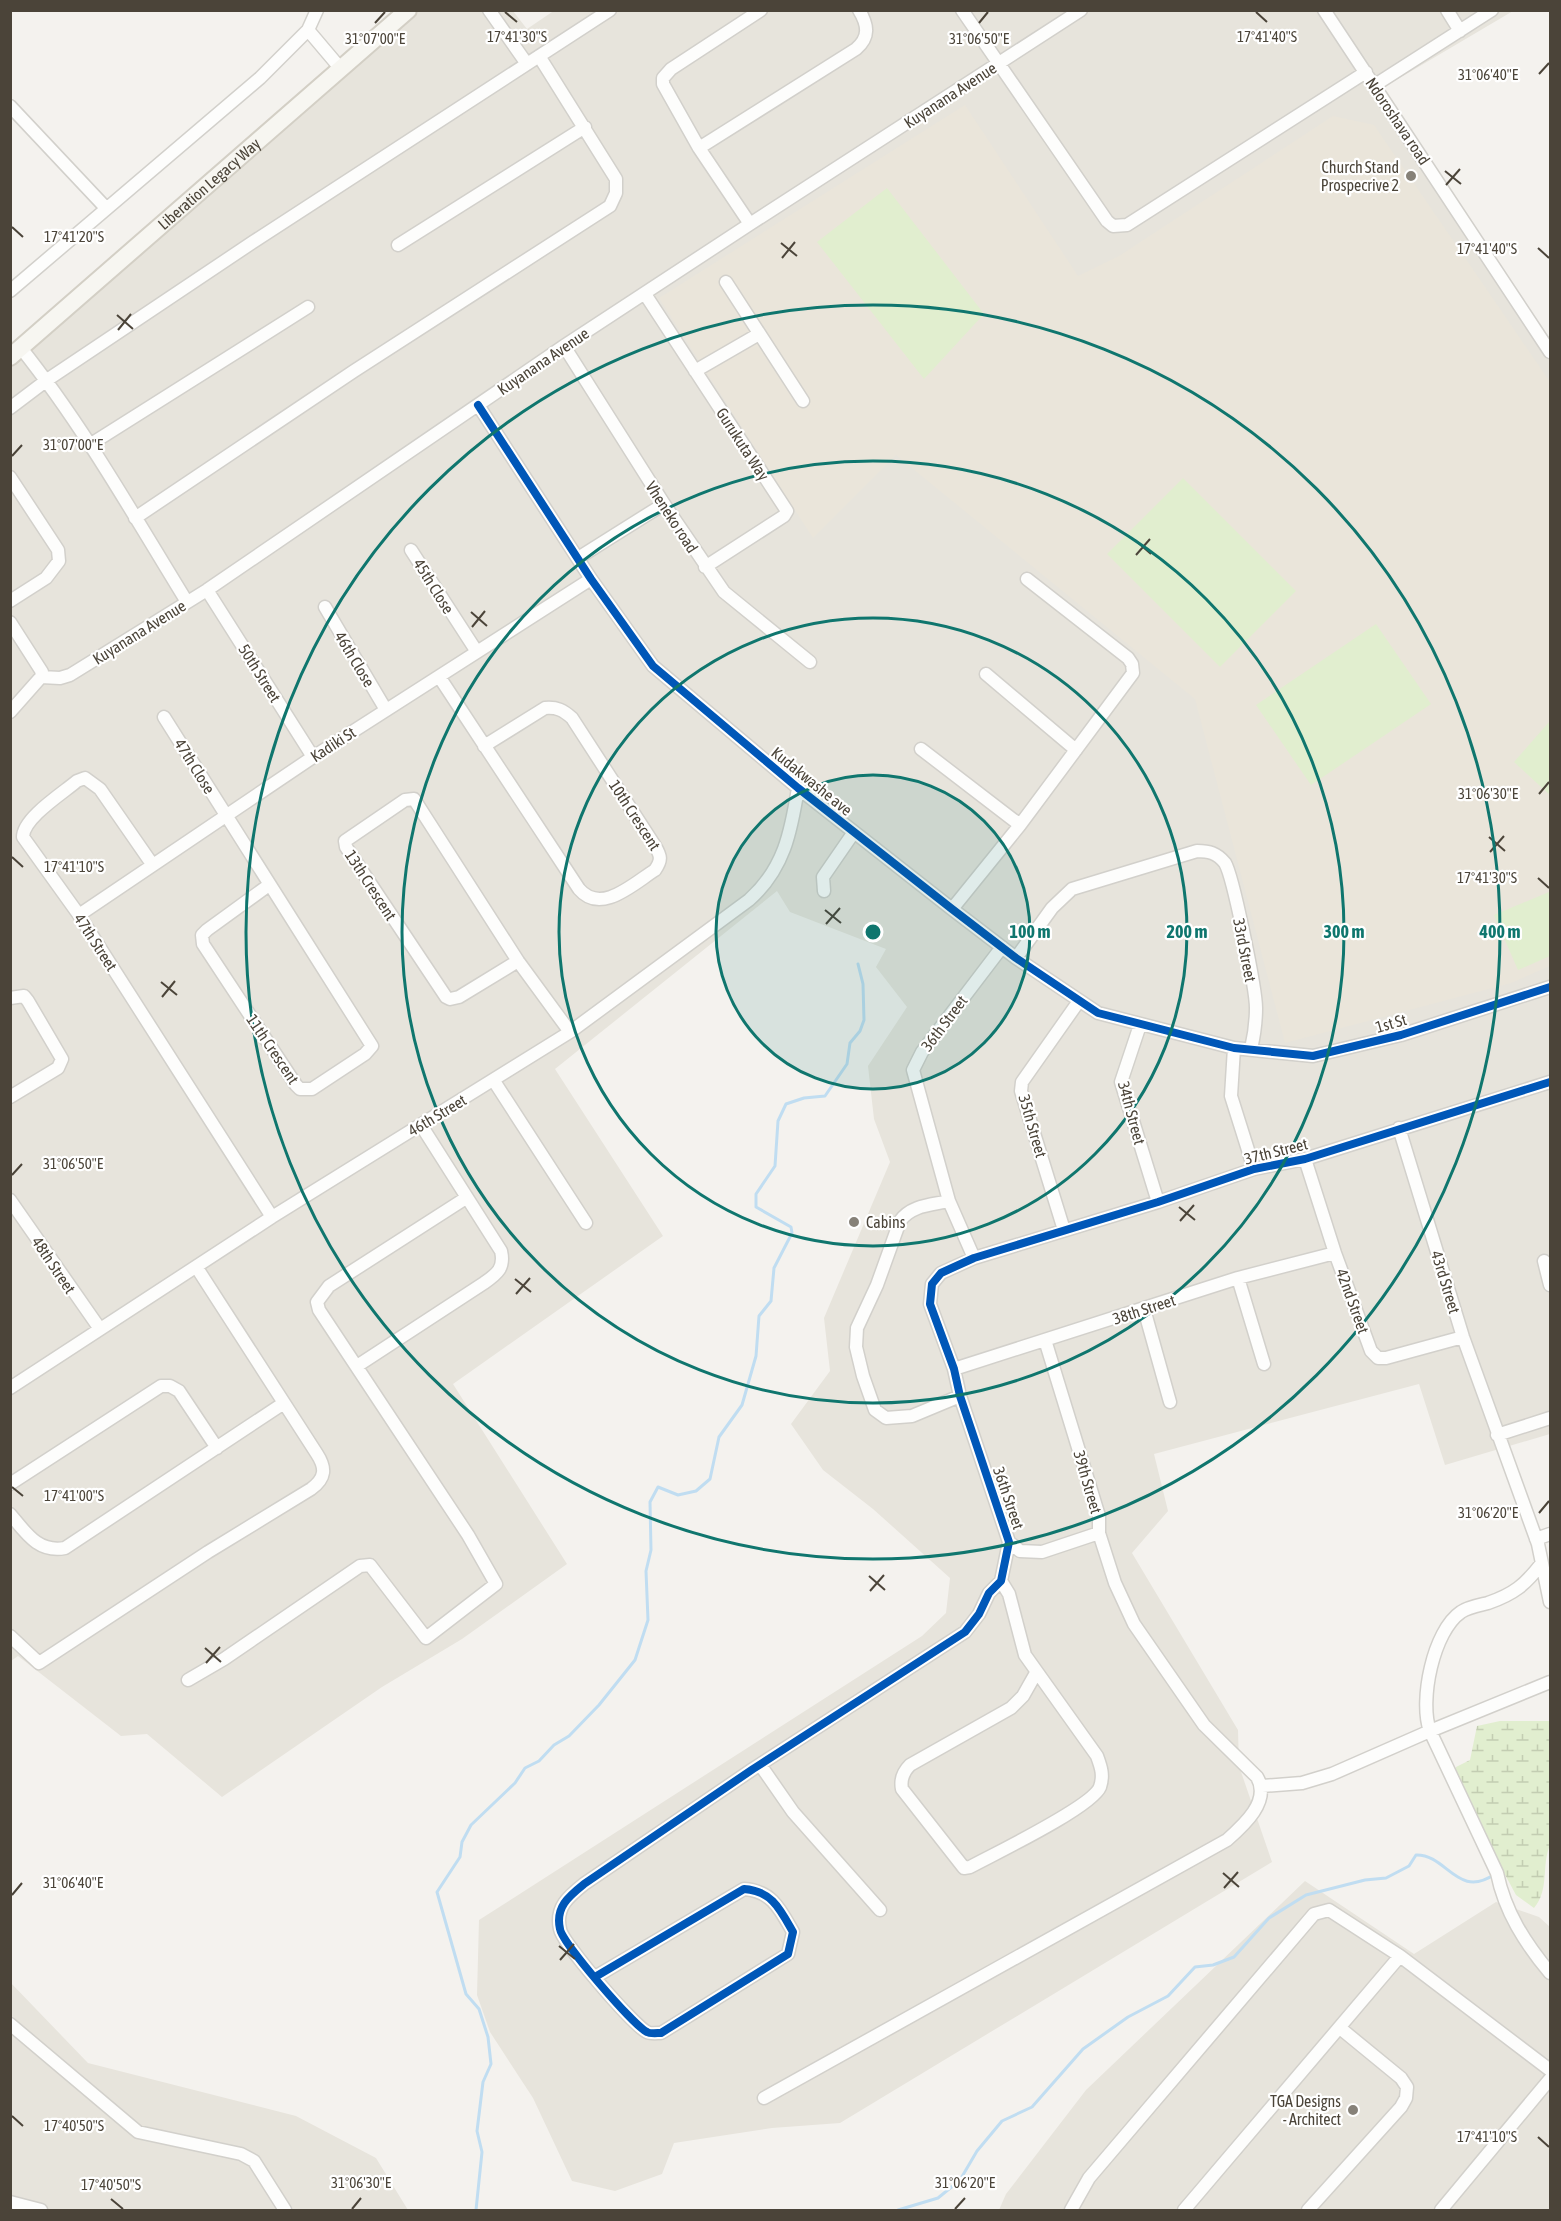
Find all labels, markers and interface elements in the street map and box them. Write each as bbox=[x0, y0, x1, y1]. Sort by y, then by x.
text: 17°41'30"S bbox=[487, 28, 547, 45]
text: 17°41'40"S bbox=[1237, 28, 1297, 45]
text: 31°07'00"E bbox=[345, 30, 406, 47]
text: 31°06'50"E bbox=[949, 30, 1010, 47]
street label: Kuyanana Avenue bbox=[901, 59, 1000, 132]
text: 31°06'40"E bbox=[1458, 66, 1519, 83]
street label: Ndoroshava road bbox=[1362, 74, 1434, 168]
street label: Liberation Legacy Way bbox=[154, 134, 265, 233]
place label: Church Stand Prospecrive 2 bbox=[1321, 158, 1399, 195]
marker: Church Stand Prospecrive 2 bbox=[1404, 169, 1418, 183]
text: 17°41'20"S bbox=[44, 228, 104, 245]
text: 17°41'40"S bbox=[1457, 240, 1517, 257]
street label: Kuyanana Avenue bbox=[494, 324, 593, 399]
street label: Gurukuta Way bbox=[712, 404, 773, 485]
text: 31°07'00"E bbox=[43, 436, 104, 453]
street label: Vheneko road bbox=[642, 478, 702, 556]
street label: 45th Close bbox=[410, 555, 458, 617]
street label: Kuyanana Avenue bbox=[89, 596, 189, 669]
street label: 46th Close bbox=[331, 628, 379, 690]
street label: 50th Street bbox=[235, 641, 285, 706]
street label: Kadiki St bbox=[307, 723, 359, 765]
street label: 47th Close bbox=[171, 735, 219, 797]
street label: Kudakwashe ave bbox=[768, 743, 856, 819]
street label: 10th Crescent bbox=[606, 777, 665, 854]
text: 31°06'30"E bbox=[1458, 785, 1519, 802]
street label: 13th Crescent bbox=[342, 847, 401, 924]
text: 17°41'10"S bbox=[44, 858, 104, 875]
text: 17°41'30"S bbox=[1457, 869, 1517, 886]
street label: 47th Street bbox=[71, 910, 121, 974]
street label: 33rd Street bbox=[1230, 917, 1260, 984]
text: 100 m bbox=[1010, 921, 1050, 942]
text: 200 m bbox=[1167, 921, 1207, 942]
text: 300 m bbox=[1324, 921, 1364, 942]
text: 400 m bbox=[1479, 921, 1520, 942]
centre of rings bbox=[863, 922, 883, 942]
street label: 36th Street bbox=[917, 991, 971, 1054]
street label: 1st St bbox=[1373, 1010, 1409, 1036]
street label: 11th Crescent bbox=[243, 1011, 303, 1088]
street label: 34th Street bbox=[1115, 1079, 1149, 1147]
street label: 46th Street bbox=[405, 1090, 470, 1139]
street label: 35th Street bbox=[1015, 1092, 1051, 1160]
street label: 37th Street bbox=[1242, 1134, 1310, 1168]
text: 31°06'50"E bbox=[43, 1155, 104, 1172]
place label: Cabins bbox=[866, 1213, 906, 1231]
marker: Cabins bbox=[847, 1215, 861, 1229]
street label: 48th Street bbox=[28, 1233, 80, 1297]
street label: 43rd Street bbox=[1428, 1248, 1464, 1316]
street label: 42nd Street bbox=[1333, 1266, 1373, 1336]
street label: 38th Street bbox=[1110, 1290, 1178, 1328]
street label: 39th Street bbox=[1070, 1448, 1106, 1516]
street label: 36th Street bbox=[990, 1464, 1028, 1532]
text: 17°41'00"S bbox=[44, 1487, 104, 1504]
text: 31°06'20"E bbox=[1458, 1504, 1519, 1521]
text: 31°06'40"E bbox=[43, 1874, 104, 1891]
place label: TGA Designs - Architect bbox=[1270, 2092, 1341, 2128]
marker: TGA Designs - Architect bbox=[1346, 2103, 1360, 2117]
text: 17°40'50"S bbox=[44, 2117, 104, 2134]
text: 17°41'10"S bbox=[1457, 2128, 1517, 2145]
text: 31°06'30"E bbox=[331, 2174, 392, 2191]
text: 31°06'20"E bbox=[935, 2174, 996, 2191]
text: 17°40'50"S bbox=[81, 2176, 141, 2193]

